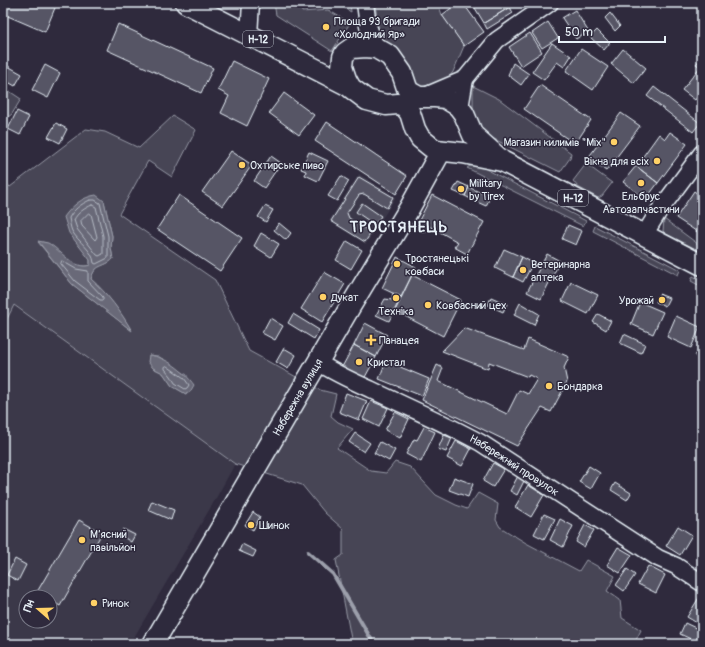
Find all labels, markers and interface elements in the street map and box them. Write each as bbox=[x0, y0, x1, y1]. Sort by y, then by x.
place label: Площа 93 бригади «Холодний Яр» bbox=[334, 15, 420, 41]
scale bar bbox=[559, 18, 665, 44]
marker: Площа 93 бригади «Холодний Яр» bbox=[321, 22, 331, 32]
text: 50 m bbox=[565, 25, 593, 40]
road number: Н-12 bbox=[243, 31, 273, 47]
place label: Магазин килимів "Mix" bbox=[503, 136, 606, 149]
marker: Магазин килимів "Mix" bbox=[609, 137, 619, 147]
place label: Вікна для всіх bbox=[584, 155, 649, 168]
marker: Вікна для всіх bbox=[652, 156, 662, 166]
place label: Охтирське пиво bbox=[250, 159, 324, 172]
marker: Охтирське пиво bbox=[237, 160, 247, 170]
place label: Military by Tirex bbox=[469, 177, 504, 203]
marker: Ельбрус Автозапчастини bbox=[636, 178, 646, 188]
marker: Military by Tirex bbox=[456, 184, 466, 194]
road number: Н-12 bbox=[558, 190, 588, 206]
place label: Ельбрус Автозапчастини bbox=[603, 190, 680, 216]
district label: ТРОСТЯНЕЦЬ bbox=[349, 218, 448, 237]
place label: Тростянецькі ковбаси bbox=[405, 252, 469, 278]
place label: Ветеринарна аптека bbox=[531, 258, 590, 284]
marker: Тростянецькі ковбаси bbox=[392, 259, 402, 269]
marker: Ветеринарна аптека bbox=[518, 265, 528, 275]
place label: Дукат bbox=[330, 291, 359, 304]
marker: Дукат bbox=[318, 292, 328, 302]
marker: Техніка bbox=[391, 293, 401, 303]
place label: Урожай bbox=[619, 294, 654, 307]
marker: Урожай bbox=[657, 295, 667, 305]
place label: Ковбасний цех bbox=[436, 299, 507, 312]
marker: Ковбасний цех bbox=[423, 300, 433, 310]
place label: Техніка bbox=[378, 305, 414, 318]
place label: Панацея bbox=[379, 334, 419, 347]
marker: Панацея bbox=[366, 335, 376, 345]
street label: Набережна вулиця bbox=[270, 356, 325, 438]
place label: Кристал bbox=[367, 356, 405, 369]
marker: Кристал bbox=[354, 357, 364, 367]
place label: Бондарка bbox=[557, 380, 603, 393]
marker: Бондарка bbox=[544, 381, 554, 391]
street label: Набережний провулок bbox=[467, 432, 561, 499]
place label: Шинок bbox=[259, 519, 290, 532]
marker: Шинок bbox=[246, 520, 256, 530]
place label: М’ясний павільйон bbox=[90, 528, 136, 554]
marker: М’ясний павільйон bbox=[77, 535, 87, 545]
north arrow bbox=[18, 589, 58, 629]
text: Пн bbox=[21, 597, 37, 614]
place label: Ринок bbox=[102, 597, 130, 610]
marker: Ринок bbox=[89, 598, 99, 608]

